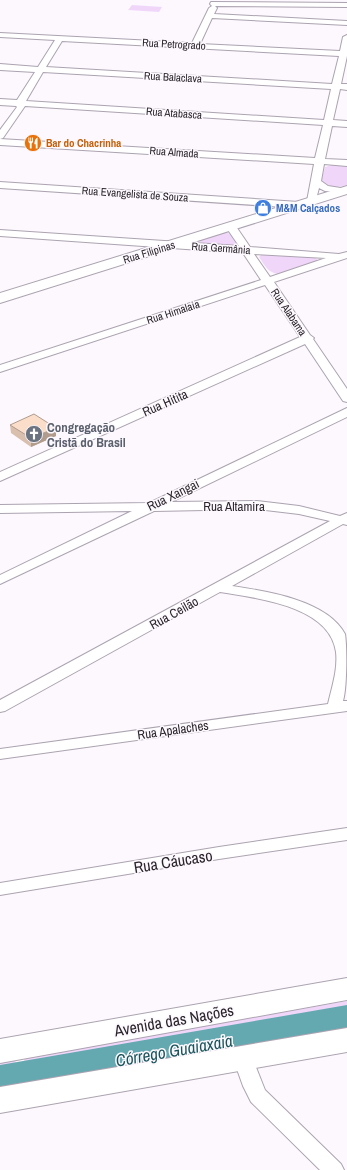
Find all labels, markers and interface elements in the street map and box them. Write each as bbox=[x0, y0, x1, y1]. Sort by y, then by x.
street label: Rua Petrogrado bbox=[142, 35, 206, 53]
street label: Rua Balaclava bbox=[144, 68, 202, 86]
street label: Rua Atabasca bbox=[145, 104, 203, 122]
restaurant icon: Bar do Chacrinha bbox=[23, 133, 43, 153]
place label: Bar do Chacrinha bbox=[46, 136, 121, 150]
street label: Rua Almada bbox=[149, 143, 199, 161]
street label: Rua Evangelista de Souza bbox=[81, 183, 189, 205]
shop icon: M&M Calçados bbox=[253, 198, 273, 218]
place label: M&M Calçados bbox=[276, 201, 340, 215]
street label: Rua Filipinas bbox=[121, 237, 177, 267]
street label: Rua Germânia bbox=[191, 239, 251, 257]
street label: Rua Alabama bbox=[268, 286, 310, 338]
street label: Rua Himalaia bbox=[145, 297, 201, 327]
street label: Rua Hitita bbox=[140, 385, 190, 421]
place label: Congregação Cristã do Brasil bbox=[47, 419, 126, 451]
church icon: Congregação Cristã do Brasil bbox=[24, 424, 44, 444]
street label: Rua Xangai bbox=[144, 475, 202, 515]
street label: Rua Altamira bbox=[203, 498, 265, 515]
street label: Rua Ceilão bbox=[147, 593, 202, 633]
street label: Rua Apalaches bbox=[136, 717, 210, 743]
street label: Rua Cáucaso bbox=[132, 844, 214, 878]
street label: Avenida das Nações bbox=[112, 999, 235, 1042]
water label: Córrego Guaiaxaia bbox=[114, 1028, 235, 1072]

